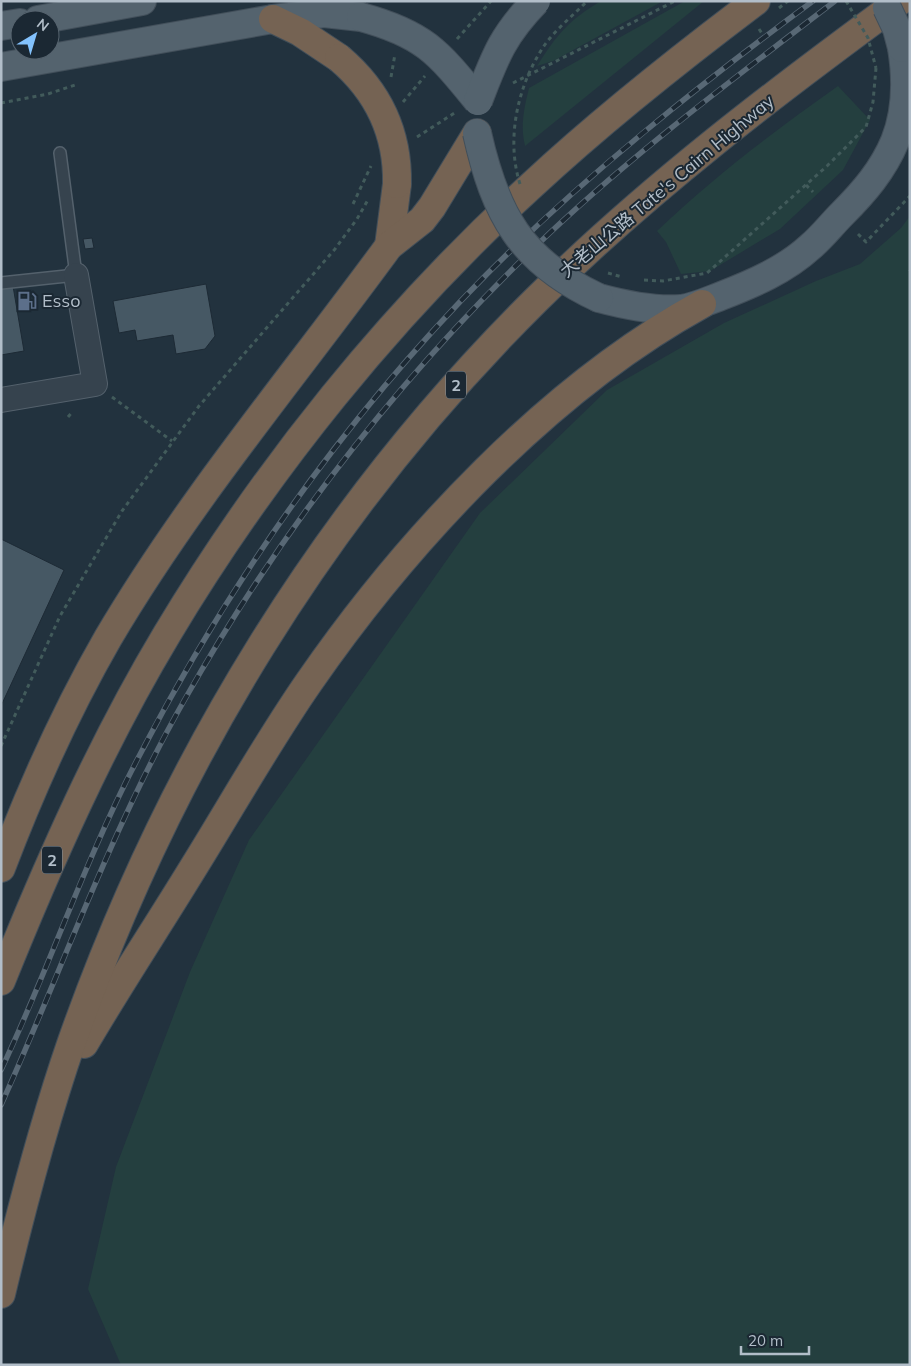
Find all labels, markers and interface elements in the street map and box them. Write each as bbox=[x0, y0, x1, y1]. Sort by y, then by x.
north arrow bbox=[10, 10, 60, 60]
text: N bbox=[33, 14, 53, 35]
street label: 大老山公路 Tate's Cairn Highway bbox=[555, 89, 779, 282]
place label: Esso bbox=[42, 289, 81, 312]
fuel station icon: Esso bbox=[16, 290, 38, 312]
road number: 2 bbox=[446, 372, 466, 398]
road number: 2 bbox=[42, 846, 62, 874]
scale bar bbox=[741, 1324, 808, 1356]
text: 20 m bbox=[748, 1331, 783, 1350]

